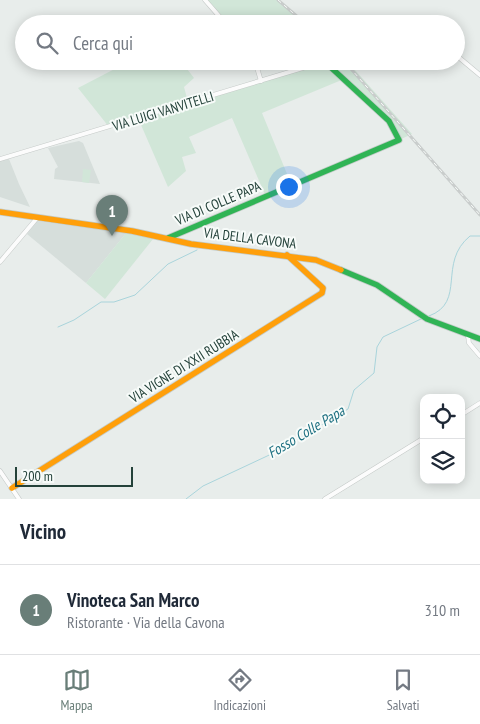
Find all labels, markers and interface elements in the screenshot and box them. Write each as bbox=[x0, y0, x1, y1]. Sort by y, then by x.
search box bbox=[15, 15, 465, 70]
icon: search bbox=[33, 29, 61, 57]
text: Cerca qui bbox=[73, 31, 133, 55]
street label: VIA LUIGI VANVITELLI bbox=[109, 87, 216, 135]
your location bbox=[276, 174, 302, 200]
street label: VIA DI COLLE PAPA bbox=[172, 177, 264, 229]
pin: 1 bbox=[96, 195, 128, 236]
street label: VIA DELLA CAVONA bbox=[202, 223, 298, 253]
street label: VIA VIGNE DI XXII RUBBIA bbox=[125, 325, 242, 407]
map controls bbox=[420, 394, 465, 484]
button: locate bbox=[420, 394, 465, 439]
water label: Fosso Colle Papa bbox=[264, 401, 349, 462]
button: layers bbox=[420, 439, 465, 484]
scale bar bbox=[15, 464, 132, 487]
text: 200 m bbox=[22, 467, 53, 485]
text: Vicino bbox=[20, 518, 66, 545]
text: Vinoteca San Marco bbox=[67, 588, 199, 612]
text: 1 bbox=[32, 600, 40, 620]
text: 310 m bbox=[425, 600, 460, 620]
text: Ristorante · Via della Cavona bbox=[67, 612, 225, 632]
tab: Mappa bbox=[60, 666, 93, 714]
tab: Indicazioni bbox=[214, 666, 266, 714]
tab: Salvati bbox=[387, 666, 420, 714]

